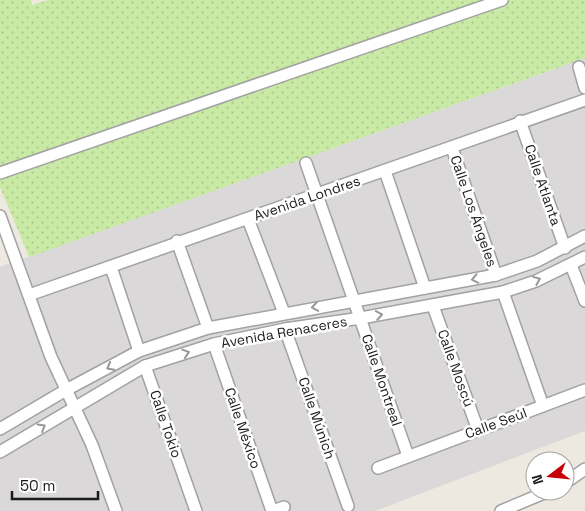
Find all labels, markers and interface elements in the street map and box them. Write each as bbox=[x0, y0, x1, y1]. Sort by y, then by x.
street label: Calle Atlanta bbox=[521, 142, 565, 228]
street label: Calle Los Ángeles bbox=[447, 153, 501, 269]
street label: Avenida Londres bbox=[251, 171, 363, 225]
one-way arrow bbox=[470, 273, 479, 283]
one-way arrow bbox=[533, 275, 541, 285]
one-way arrow bbox=[310, 301, 319, 311]
one-way arrow bbox=[375, 310, 384, 320]
street label: Avenida Renaceres bbox=[220, 312, 348, 352]
street label: Calle Moscú bbox=[434, 327, 478, 409]
street label: Calle Montreal bbox=[358, 332, 406, 428]
one-way arrow bbox=[181, 349, 189, 359]
one-way arrow bbox=[106, 361, 115, 371]
street label: Calle Múnich bbox=[295, 375, 339, 461]
street label: Calle México bbox=[221, 385, 265, 471]
street label: Calle Tokio bbox=[146, 388, 186, 460]
street label: Calle Seúl bbox=[463, 403, 529, 443]
one-way arrow bbox=[36, 423, 45, 433]
north arrow bbox=[525, 451, 575, 501]
scale bar bbox=[12, 468, 99, 500]
text: N bbox=[528, 473, 547, 487]
text: 50 m bbox=[20, 476, 55, 495]

